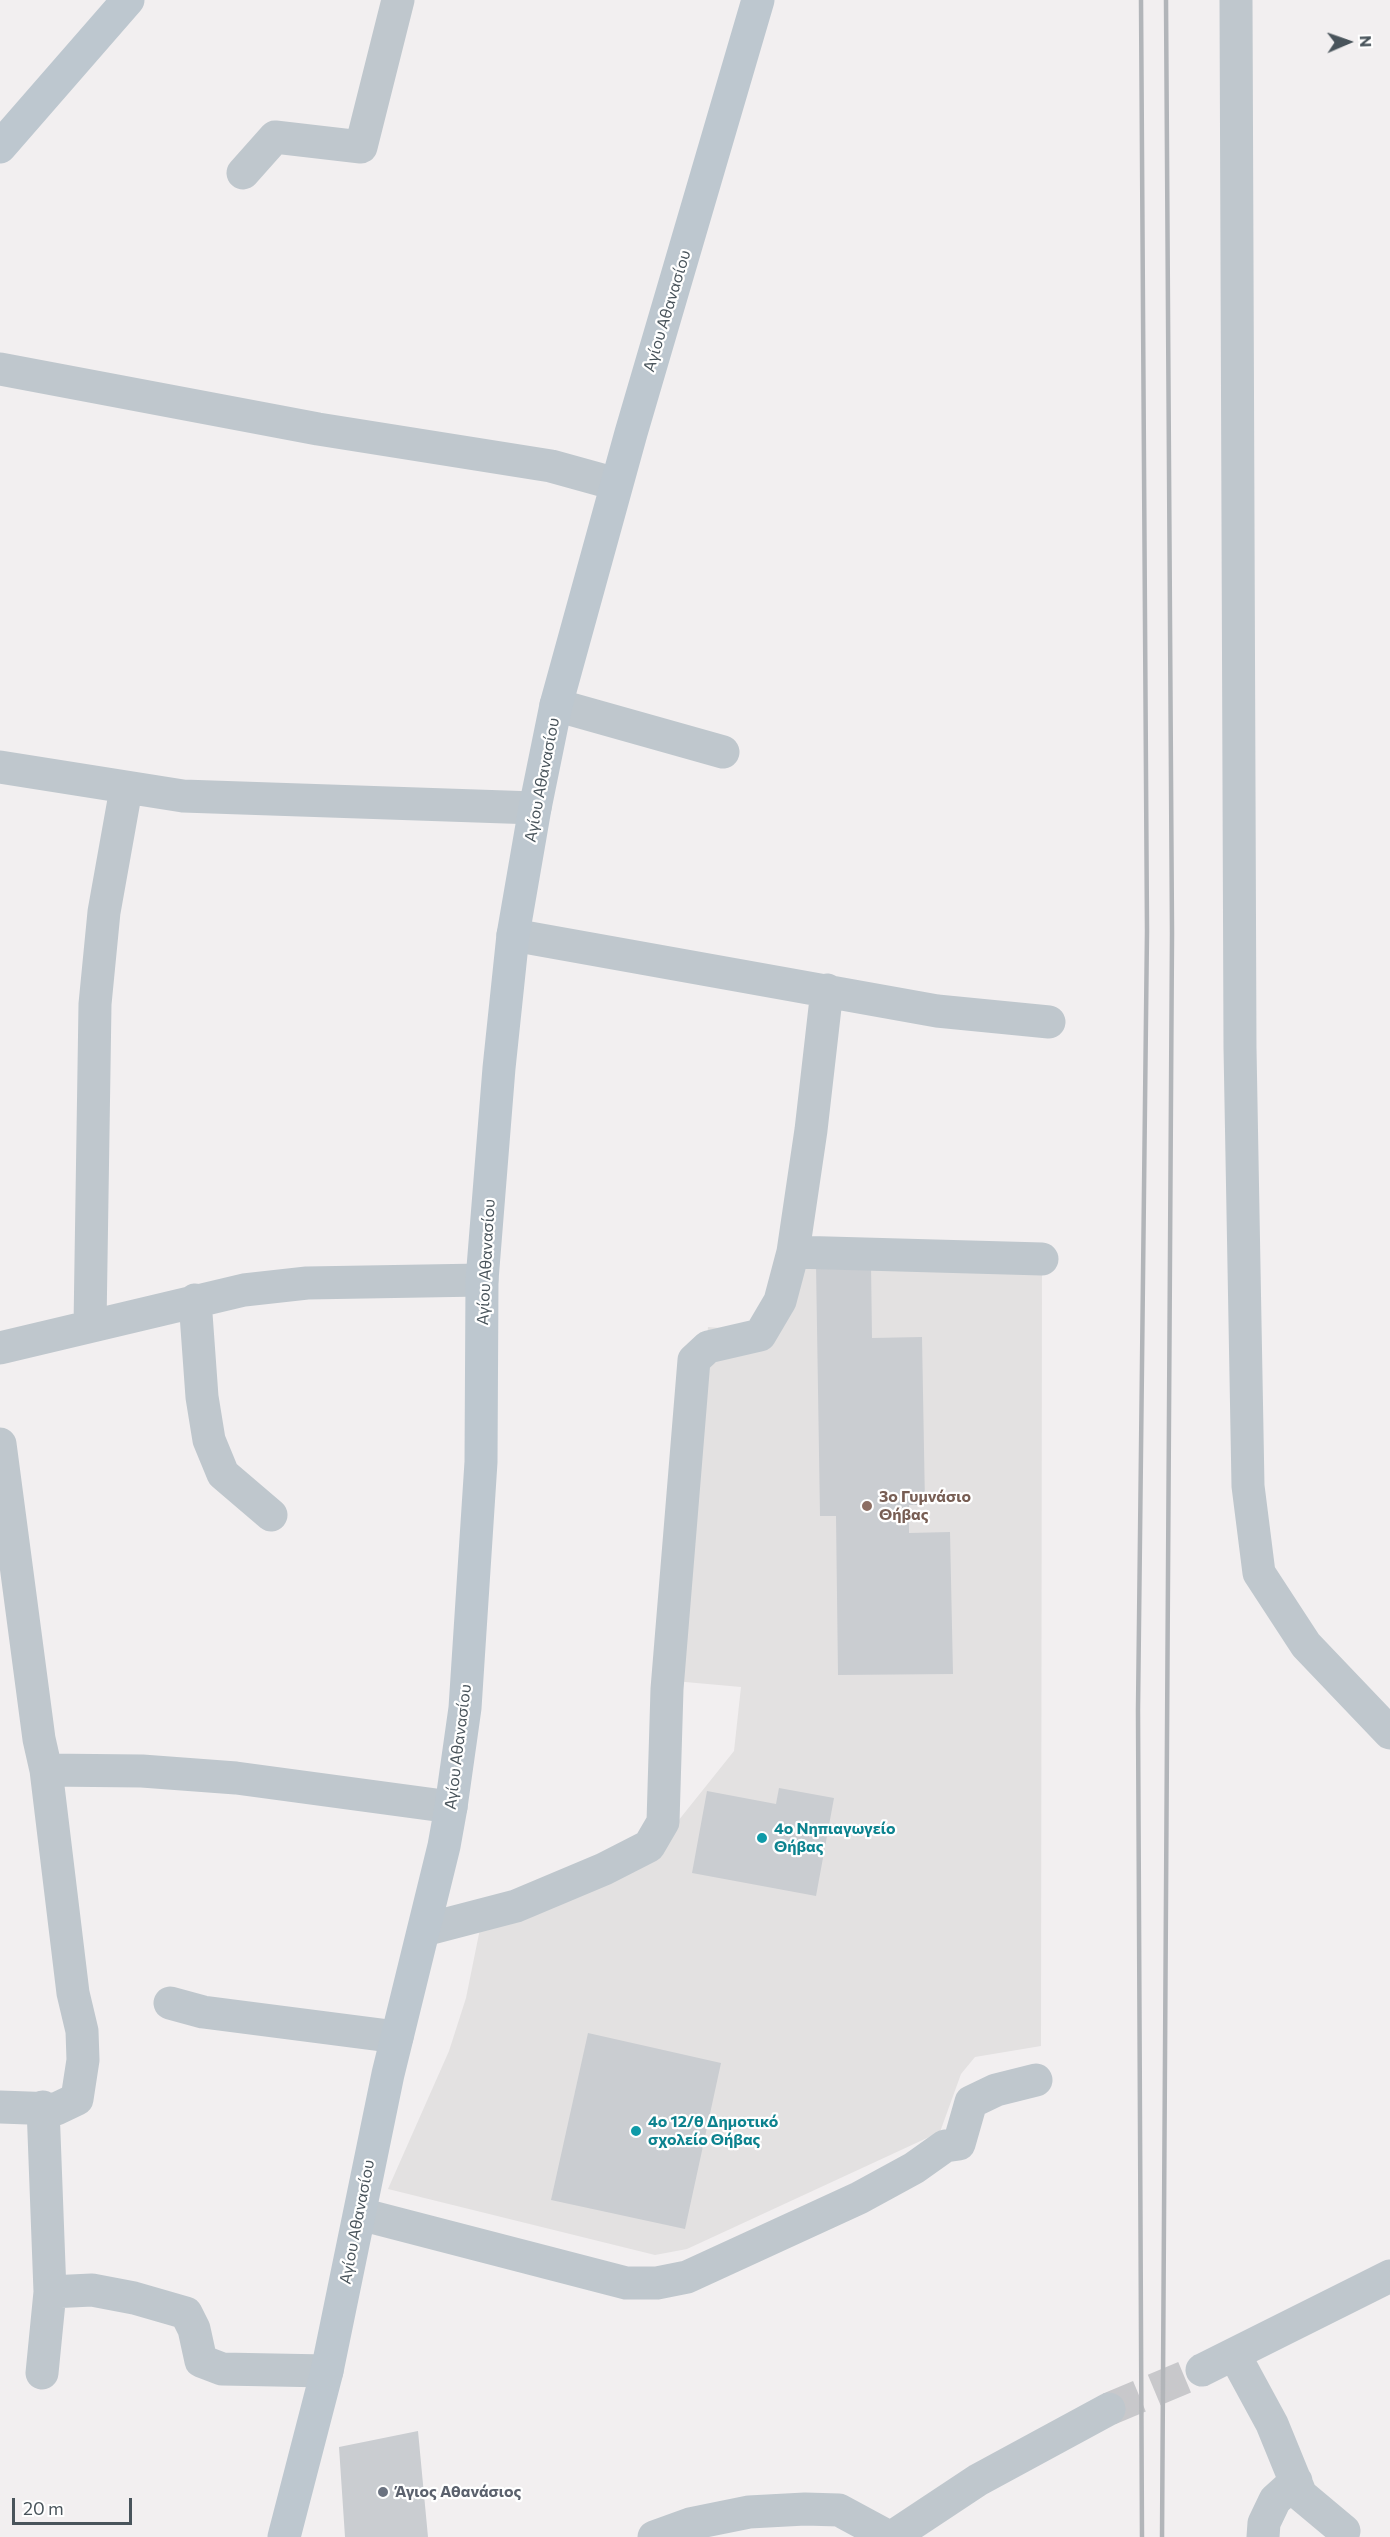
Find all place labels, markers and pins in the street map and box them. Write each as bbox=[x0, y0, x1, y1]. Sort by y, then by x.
place label: 3ο Γυμνάσιο Θήβας bbox=[879, 1487, 971, 1525]
marker: 3ο Γυμνάσιο Θήβας bbox=[860, 1499, 874, 1513]
place label: 4ο Νηπιαγωγείο Θήβας bbox=[774, 1819, 895, 1857]
marker: 4ο Νηπιαγωγείο Θήβας bbox=[755, 1831, 769, 1845]
place label: 4ο 12/θ Δημοτικό σχολείο Θήβας bbox=[648, 2112, 778, 2150]
marker: 4ο 12/θ Δημοτικό σχολείο Θήβας bbox=[629, 2124, 643, 2138]
place label: Άγιος Αθανάσιος bbox=[395, 2482, 521, 2502]
marker: Άγιος Αθανάσιος bbox=[376, 2485, 390, 2499]

